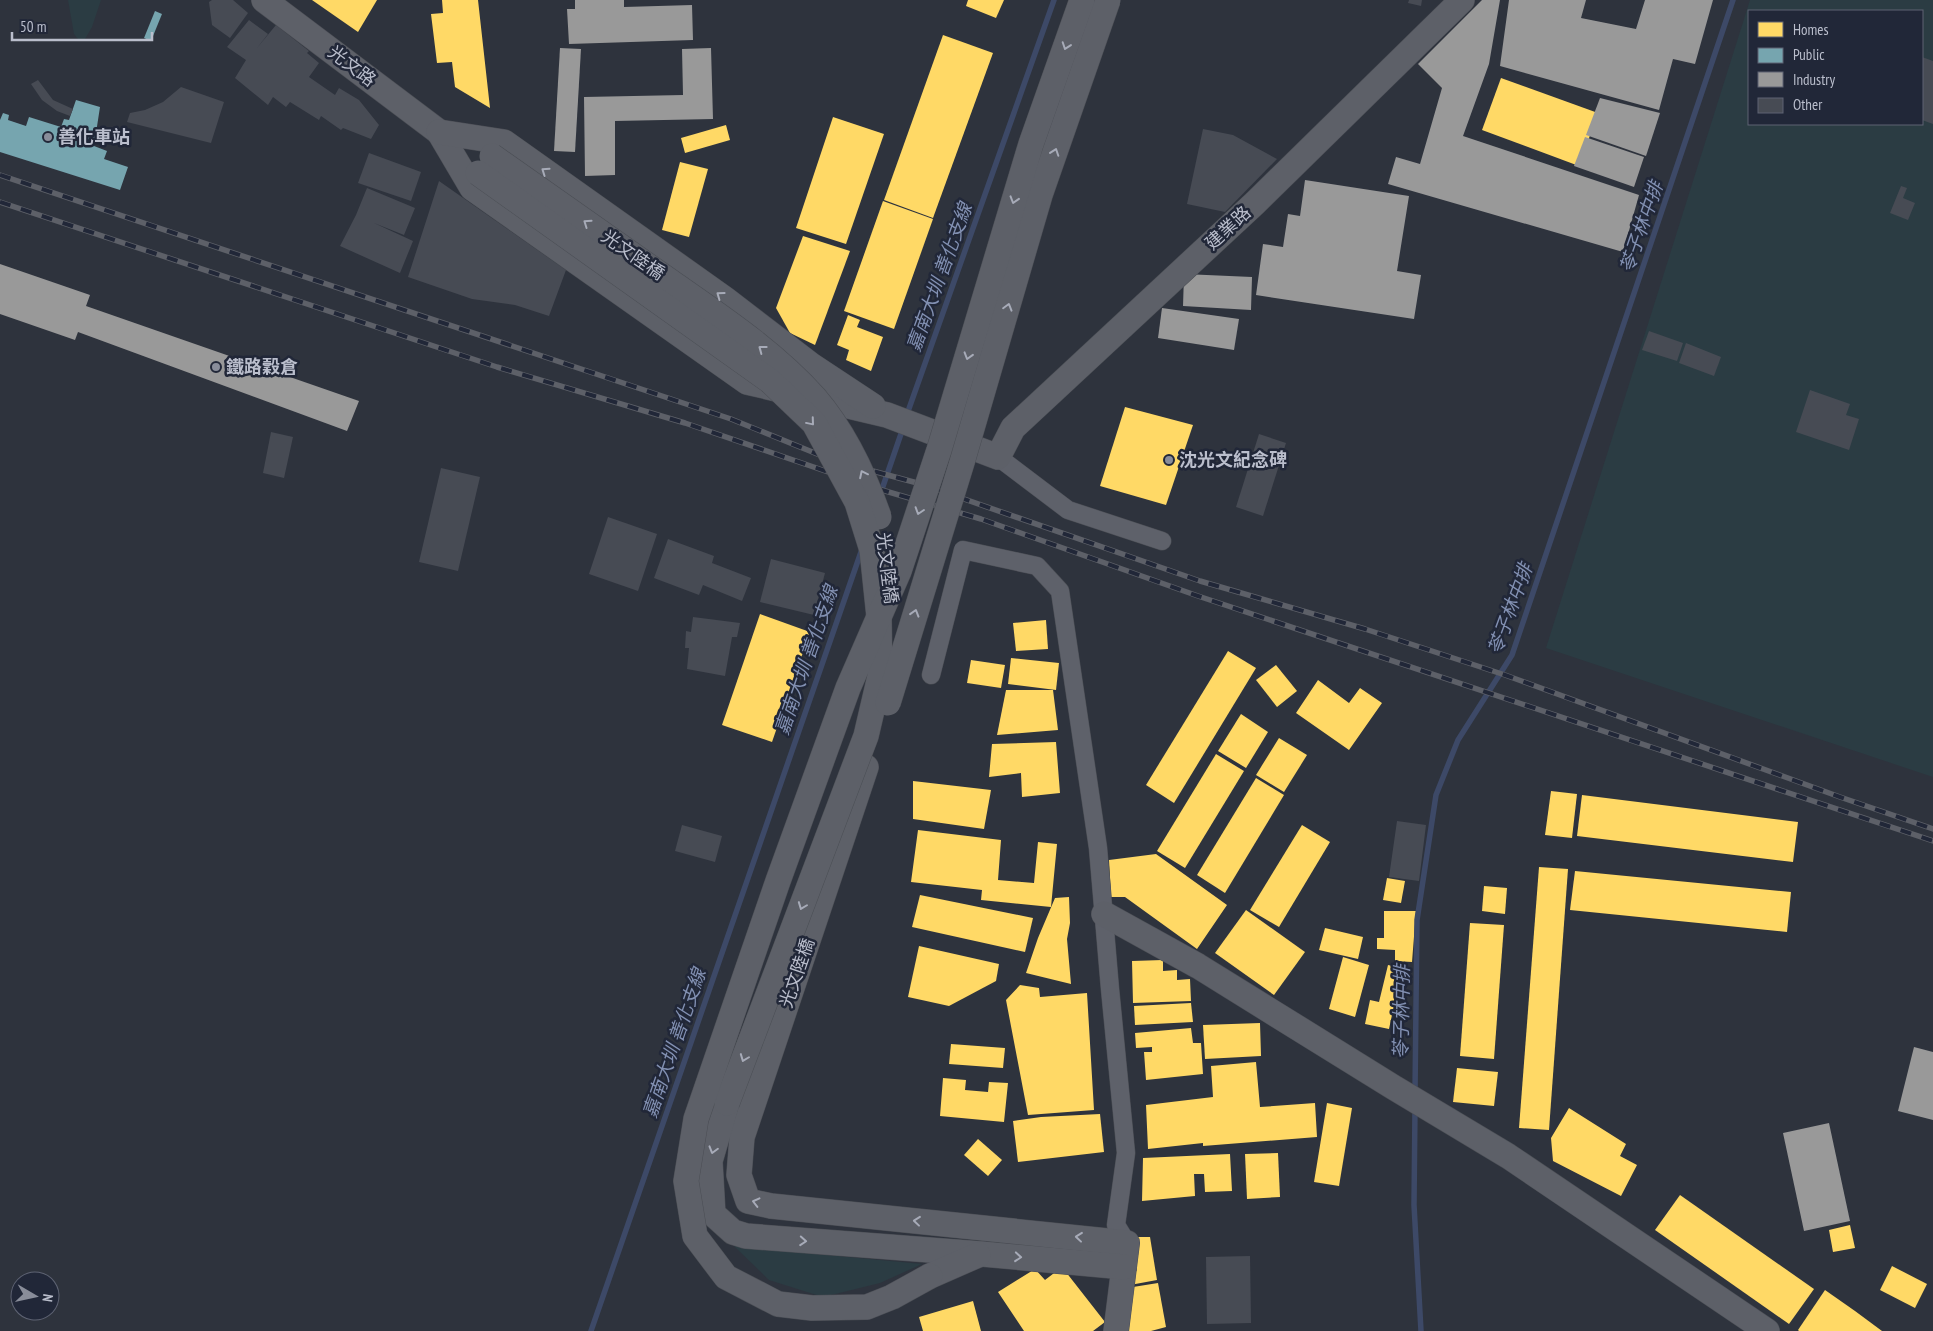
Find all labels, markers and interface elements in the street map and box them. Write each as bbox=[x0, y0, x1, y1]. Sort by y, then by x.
scale bar bbox=[12, 10, 152, 42]
legend bbox=[1748, 10, 1923, 125]
text: 50 m bbox=[20, 17, 46, 36]
text: Homes bbox=[1793, 20, 1829, 39]
street label: 光文路 bbox=[324, 40, 381, 91]
one-way arrow bbox=[1061, 41, 1071, 50]
text: Public bbox=[1793, 45, 1825, 64]
text: Industry bbox=[1793, 70, 1835, 89]
text: Other bbox=[1793, 95, 1823, 114]
place label: 善化車站 bbox=[58, 125, 130, 148]
marker: 善化車站 bbox=[42, 131, 54, 143]
one-way arrow bbox=[1050, 148, 1060, 156]
one-way arrow bbox=[541, 167, 550, 177]
water label: 苓子林中排 bbox=[1614, 175, 1669, 276]
one-way arrow bbox=[1010, 195, 1020, 204]
water label: 嘉南大圳 善化支線 bbox=[901, 198, 978, 354]
street label: 建業路 bbox=[1200, 201, 1255, 254]
one-way arrow bbox=[583, 220, 593, 229]
street label: 光文陸橋 bbox=[597, 225, 669, 285]
one-way arrow bbox=[716, 292, 726, 301]
one-way arrow bbox=[1002, 303, 1012, 311]
one-way arrow bbox=[758, 346, 768, 355]
one-way arrow bbox=[963, 351, 973, 359]
place label: 鐵路穀倉 bbox=[226, 355, 298, 378]
marker: 鐵路穀倉 bbox=[210, 361, 222, 373]
one-way arrow bbox=[806, 416, 814, 425]
place label: 沈光文紀念碑 bbox=[1179, 448, 1287, 471]
marker: 沈光文紀念碑 bbox=[1163, 454, 1175, 466]
one-way arrow bbox=[859, 470, 869, 479]
one-way arrow bbox=[915, 506, 925, 515]
street label: 光文陸橋 bbox=[872, 531, 903, 605]
water label: 苓子林中排 bbox=[1482, 557, 1539, 658]
water label: 嘉南大圳 善化支線 bbox=[769, 580, 843, 738]
one-way arrow bbox=[910, 610, 920, 618]
one-way arrow bbox=[798, 901, 808, 910]
street label: 光文陸橋 bbox=[774, 935, 819, 1011]
water label: 苓子林中排 bbox=[1388, 961, 1414, 1060]
water label: 嘉南大圳 善化支線 bbox=[637, 963, 711, 1121]
one-way arrow bbox=[740, 1053, 750, 1062]
one-way arrow bbox=[709, 1146, 719, 1154]
one-way arrow bbox=[752, 1197, 760, 1208]
one-way arrow bbox=[913, 1215, 921, 1226]
one-way arrow bbox=[1074, 1232, 1082, 1243]
one-way arrow bbox=[800, 1235, 808, 1246]
one-way arrow bbox=[1014, 1251, 1022, 1262]
north arrow bbox=[10, 1271, 60, 1321]
text: N bbox=[38, 1293, 57, 1303]

